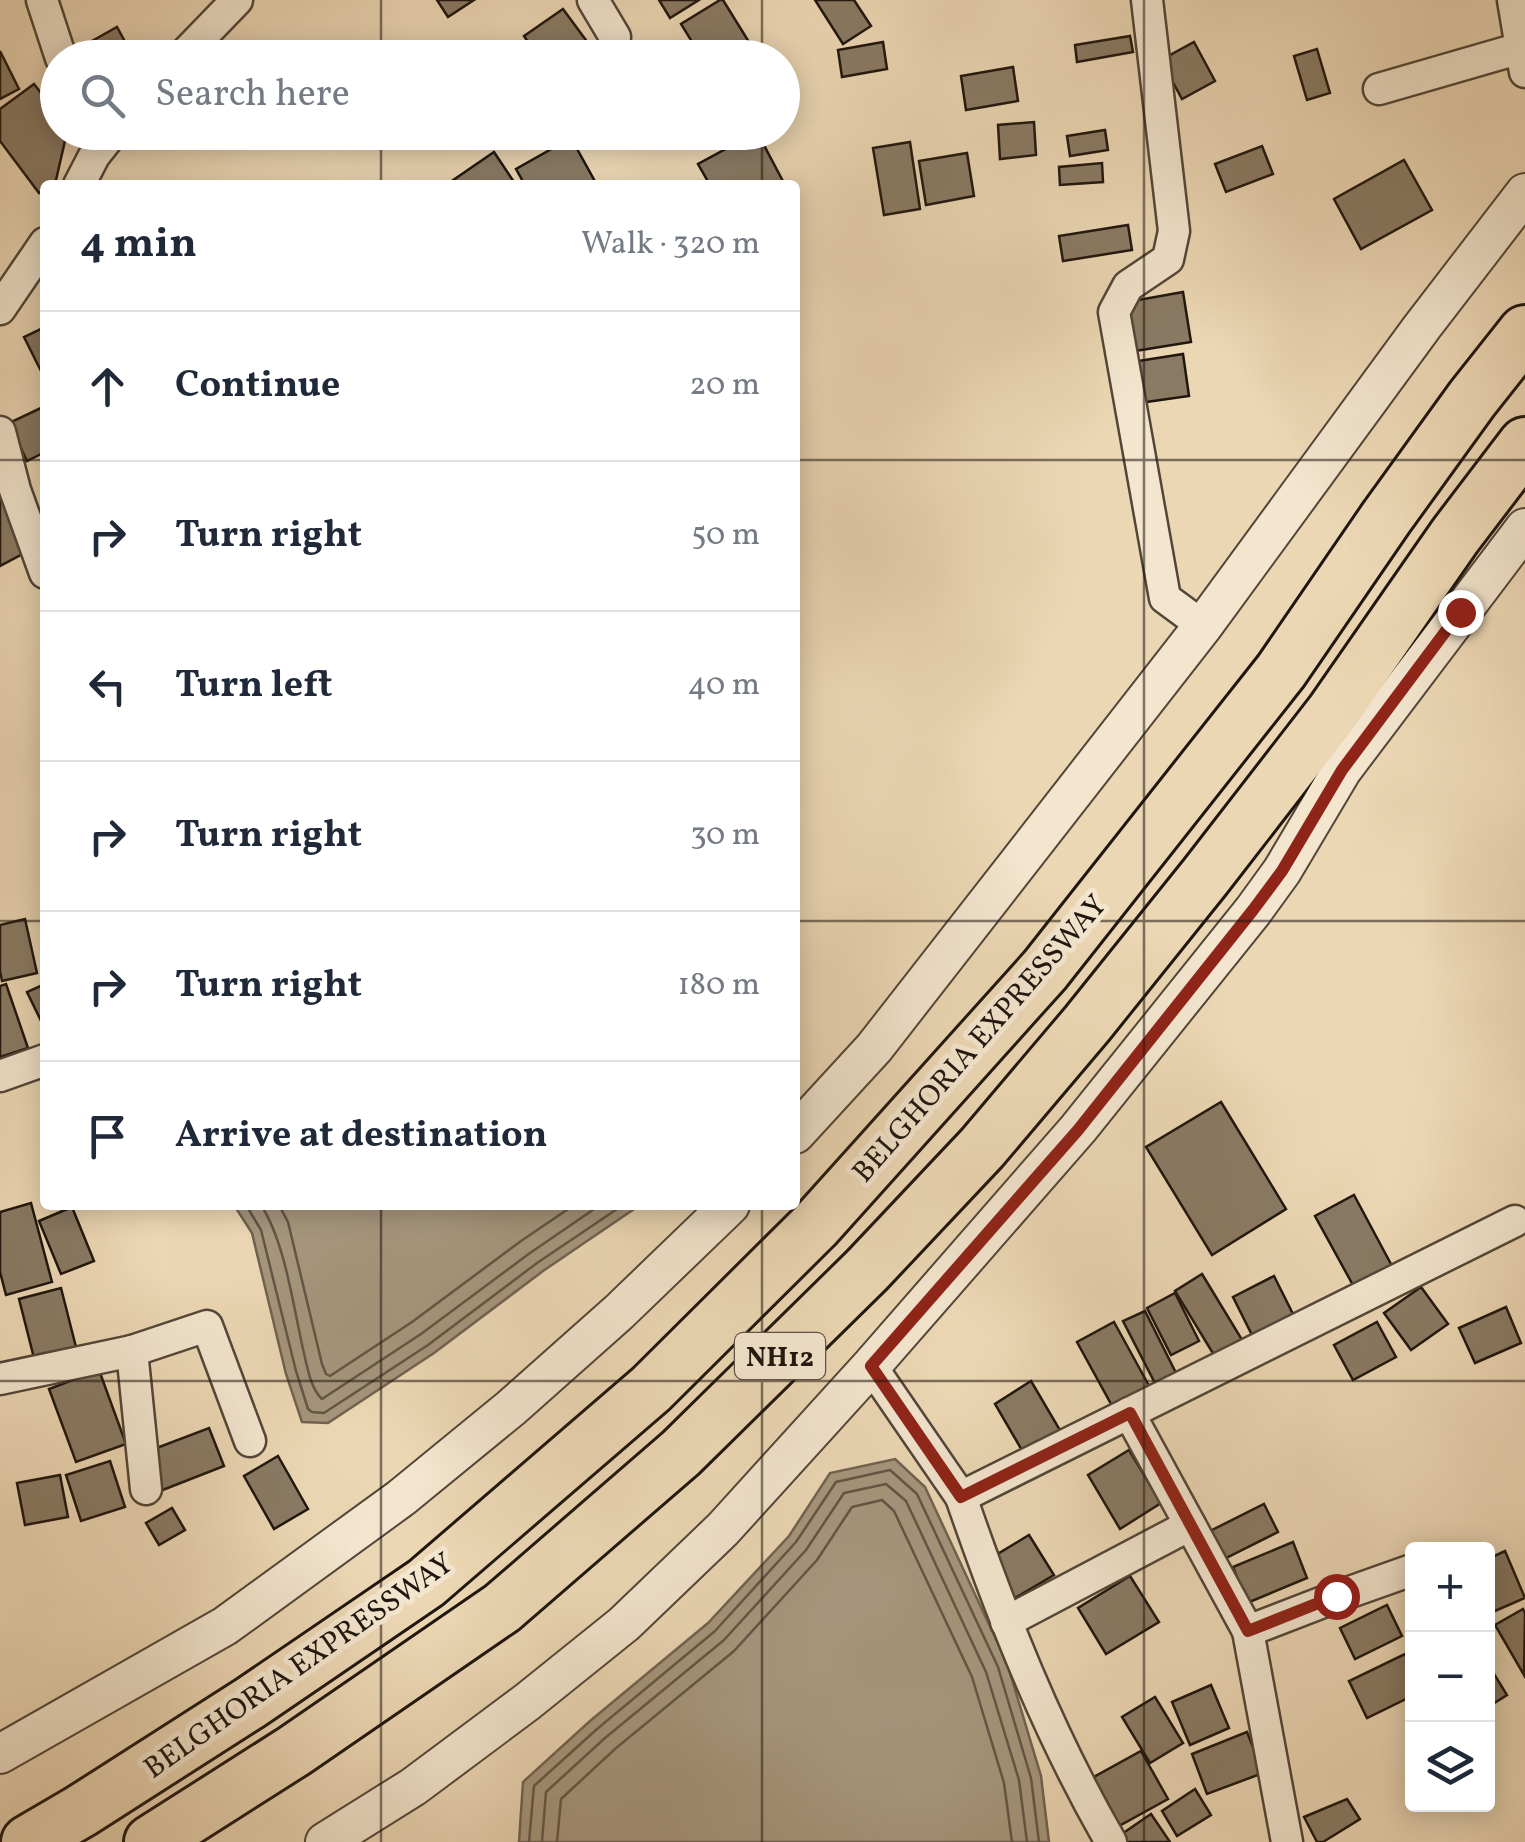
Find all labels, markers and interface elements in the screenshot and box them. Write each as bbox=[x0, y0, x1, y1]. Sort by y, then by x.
search box bbox=[40, 40, 800, 150]
icon: search bbox=[75, 68, 130, 123]
text: Search here bbox=[155, 69, 350, 122]
text: 4 min bbox=[80, 216, 197, 275]
text: Walk · 320 m bbox=[581, 223, 760, 267]
icon: ahead bbox=[80, 359, 135, 414]
text: Continue bbox=[175, 360, 340, 413]
text: 20 m bbox=[689, 364, 760, 408]
icon: right bbox=[80, 509, 135, 564]
text: Turn right bbox=[175, 510, 362, 563]
text: 50 m bbox=[691, 514, 760, 558]
route end bbox=[1438, 590, 1484, 636]
icon: left bbox=[80, 659, 135, 714]
text: Turn left bbox=[175, 660, 332, 713]
text: 40 m bbox=[688, 664, 760, 708]
icon: right bbox=[80, 809, 135, 864]
text: Turn right bbox=[175, 810, 362, 863]
text: 30 m bbox=[690, 814, 760, 858]
street label: BELGHORIA EXPRESSWAY bbox=[843, 886, 1118, 1193]
icon: right bbox=[80, 959, 135, 1014]
text: Turn right bbox=[175, 960, 362, 1013]
text: 180 m bbox=[677, 964, 760, 1008]
icon: arrive bbox=[80, 1109, 135, 1164]
text: Arrive at destination bbox=[175, 1110, 548, 1163]
road number: NH12 bbox=[735, 1333, 825, 1379]
map controls bbox=[1405, 1542, 1495, 1812]
button: + bbox=[1405, 1542, 1495, 1632]
street label: BELGHORIA EXPRESSWAY bbox=[136, 1543, 463, 1790]
route start bbox=[1314, 1574, 1360, 1620]
button: − bbox=[1405, 1632, 1495, 1722]
button: layers bbox=[1405, 1722, 1495, 1812]

